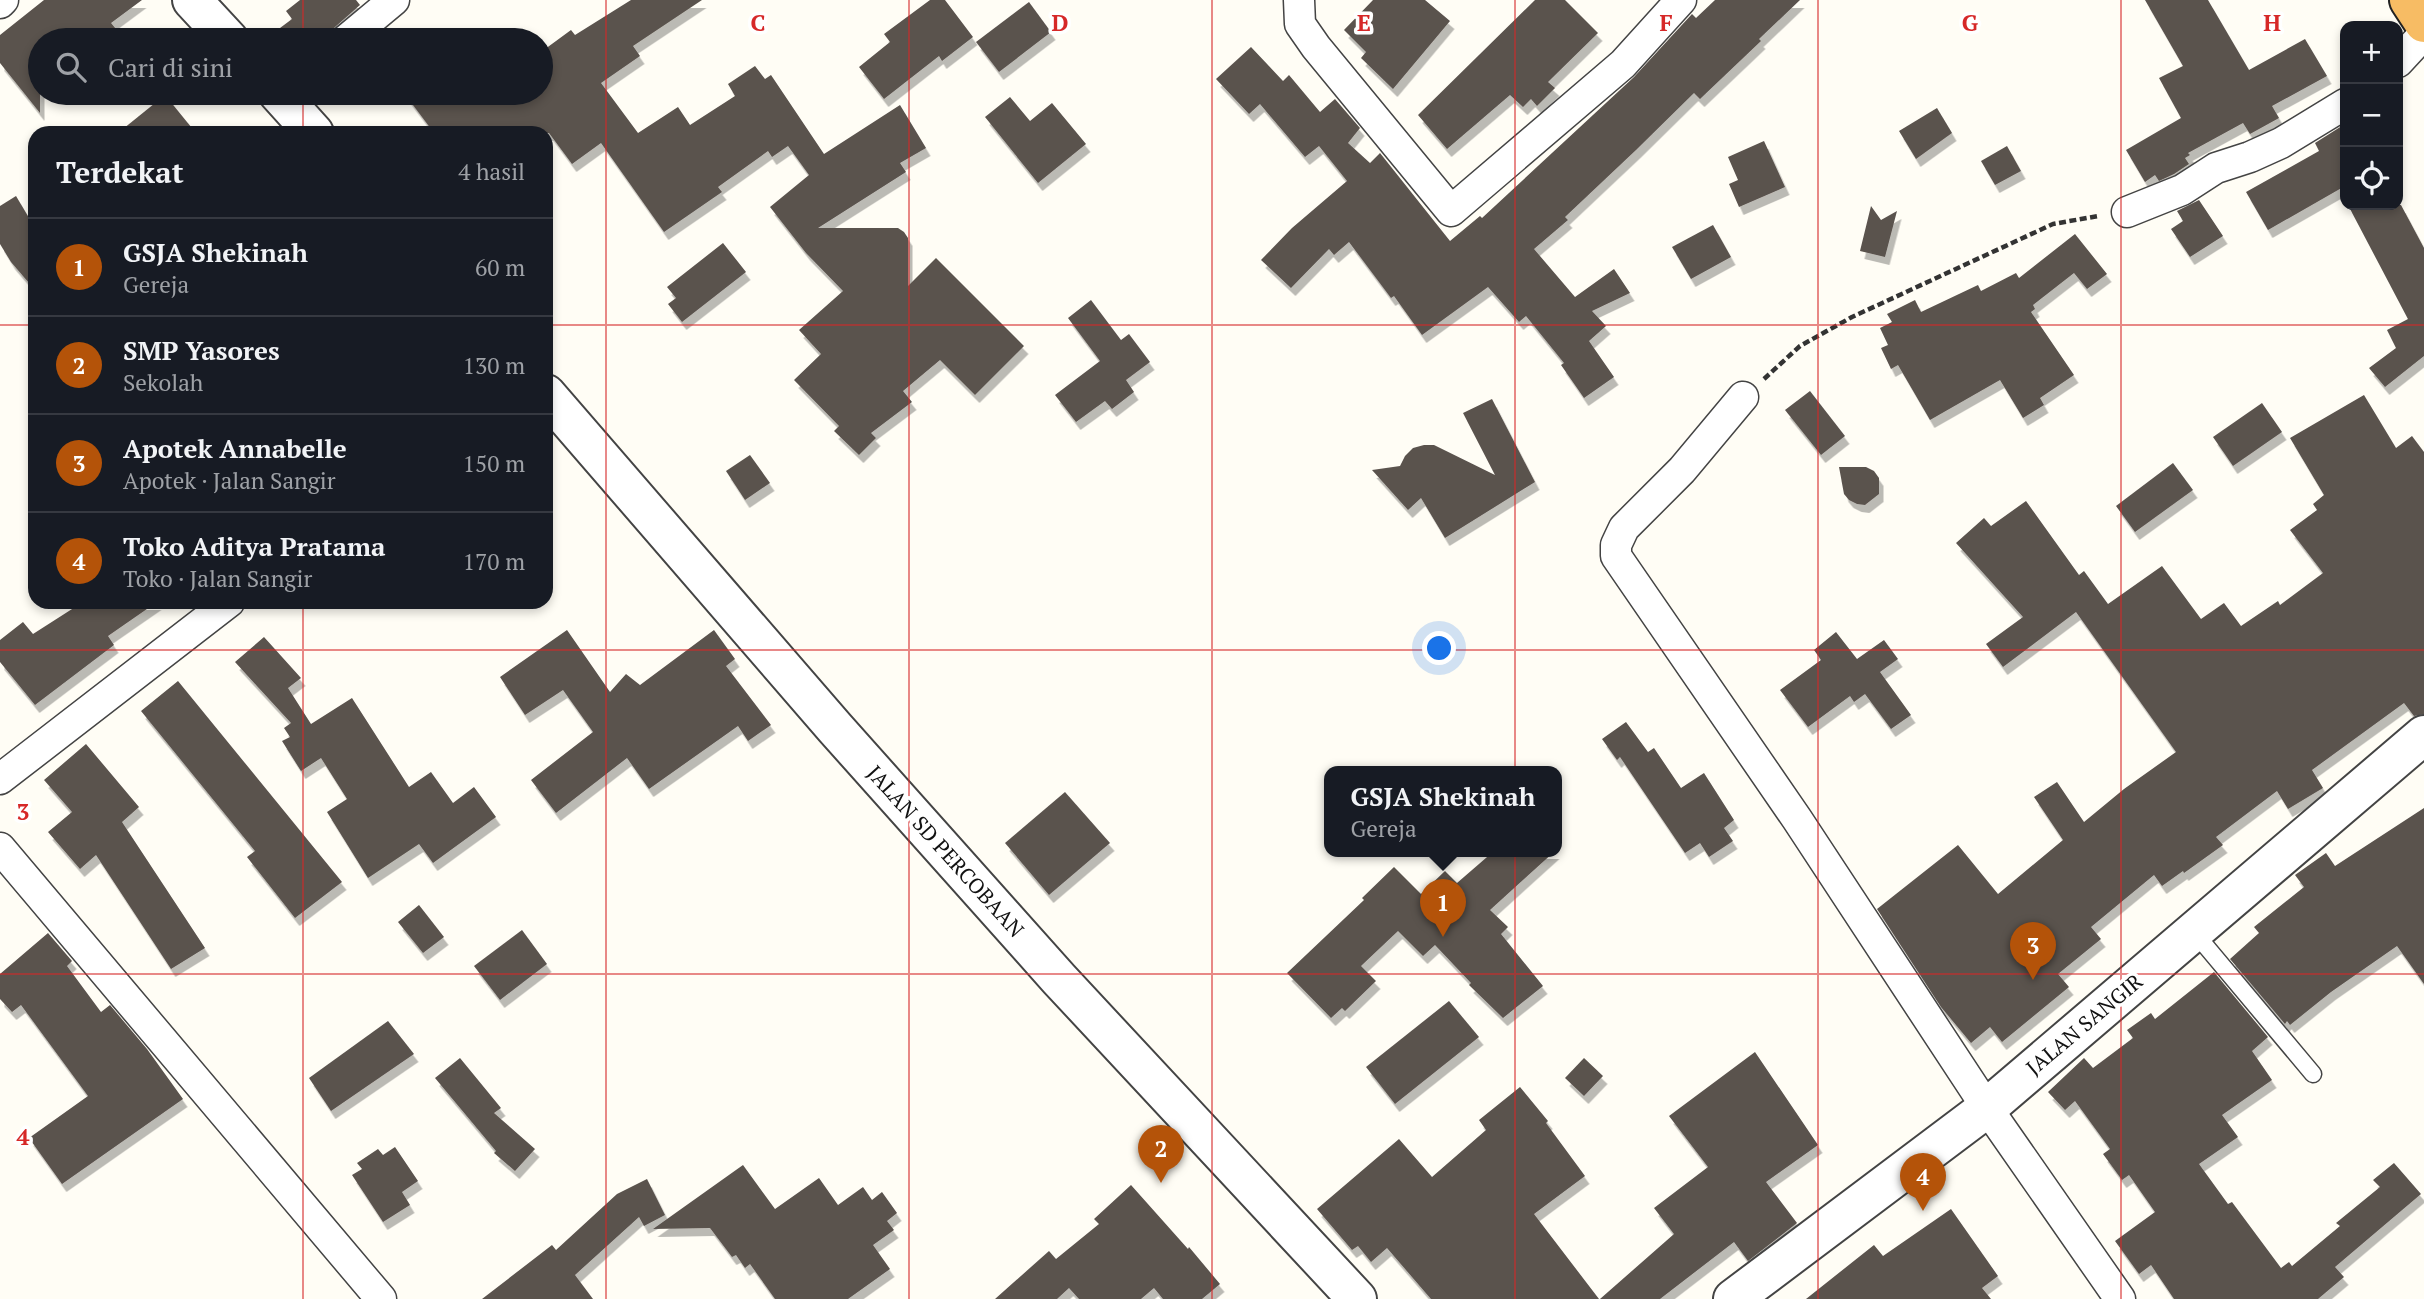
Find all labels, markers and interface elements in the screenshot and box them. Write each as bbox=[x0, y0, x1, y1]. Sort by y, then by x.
text: C bbox=[751, 7, 766, 38]
text: D bbox=[1052, 7, 1069, 38]
text: E bbox=[1357, 7, 1371, 38]
text: F bbox=[1659, 7, 1673, 38]
text: G bbox=[1962, 7, 1979, 38]
text: H bbox=[2263, 7, 2281, 38]
map controls bbox=[2340, 21, 2403, 210]
button: + bbox=[2340, 21, 2403, 84]
search box bbox=[28, 28, 553, 105]
icon: search bbox=[52, 48, 90, 86]
text: Cari di sini bbox=[108, 50, 233, 84]
button: − bbox=[2340, 84, 2403, 147]
button: locate bbox=[2340, 147, 2403, 210]
text: Terdekat bbox=[56, 152, 184, 192]
text: 4 hasil bbox=[458, 156, 525, 187]
text: GSJA Shekinah bbox=[123, 235, 308, 269]
text: 1 bbox=[73, 252, 86, 283]
text: 60 m bbox=[475, 252, 525, 283]
text: Gereja bbox=[123, 269, 189, 300]
text: SMP Yasores bbox=[123, 333, 280, 367]
text: 2 bbox=[73, 350, 86, 381]
text: 130 m bbox=[463, 350, 525, 381]
text: Sekolah bbox=[123, 367, 203, 398]
text: Apotek Annabelle bbox=[123, 431, 347, 465]
text: 3 bbox=[73, 448, 86, 479]
text: 150 m bbox=[463, 448, 525, 479]
text: Apotek · Jalan Sangir bbox=[123, 465, 336, 496]
text: Toko Aditya Pratama bbox=[123, 529, 385, 563]
text: 4 bbox=[73, 546, 86, 577]
text: 170 m bbox=[463, 546, 525, 577]
text: Toko · Jalan Sangir bbox=[123, 563, 312, 594]
your location bbox=[1422, 631, 1456, 665]
street label: JALAN SD PERCOBAAN bbox=[861, 759, 1031, 943]
popup bbox=[1324, 766, 1562, 857]
text: GSJA Shekinah bbox=[1351, 779, 1535, 813]
text: 3 bbox=[17, 796, 30, 827]
text: Gereja bbox=[1351, 813, 1417, 844]
pin: 1 bbox=[1420, 879, 1466, 937]
pin: 3 bbox=[2010, 922, 2056, 980]
street label: JALAN SANGIR bbox=[2020, 967, 2149, 1081]
text: 4 bbox=[17, 1121, 30, 1152]
pin: 2 bbox=[1138, 1125, 1184, 1183]
pin: 4 bbox=[1900, 1153, 1946, 1211]

